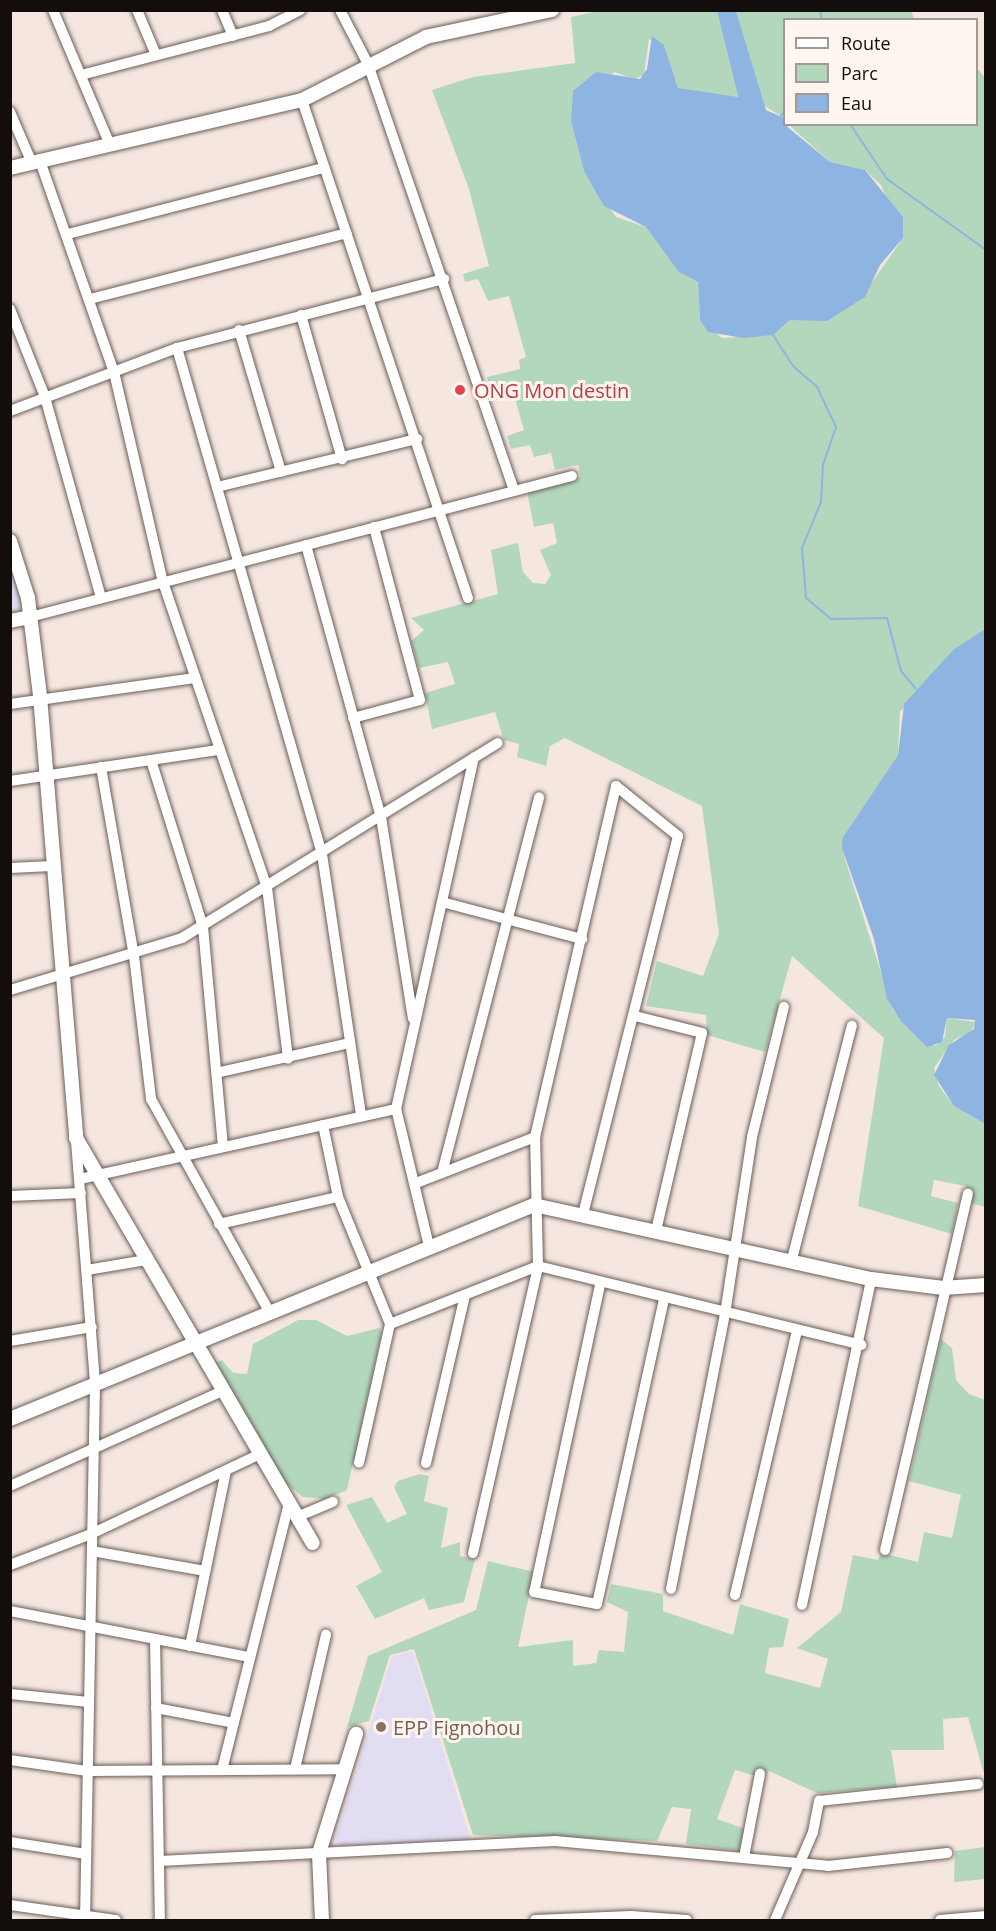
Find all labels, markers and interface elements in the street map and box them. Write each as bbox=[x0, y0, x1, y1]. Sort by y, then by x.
legend bbox=[783, 18, 978, 126]
text: Route bbox=[841, 31, 891, 55]
text: Parc bbox=[841, 61, 878, 85]
text: Eau bbox=[841, 91, 872, 115]
place label: ONG Mon destin bbox=[474, 378, 629, 402]
marker: ONG Mon destin bbox=[451, 381, 469, 399]
place label: EPP Fignohou bbox=[393, 1715, 520, 1739]
marker: EPP Fignohou bbox=[374, 1720, 388, 1734]

